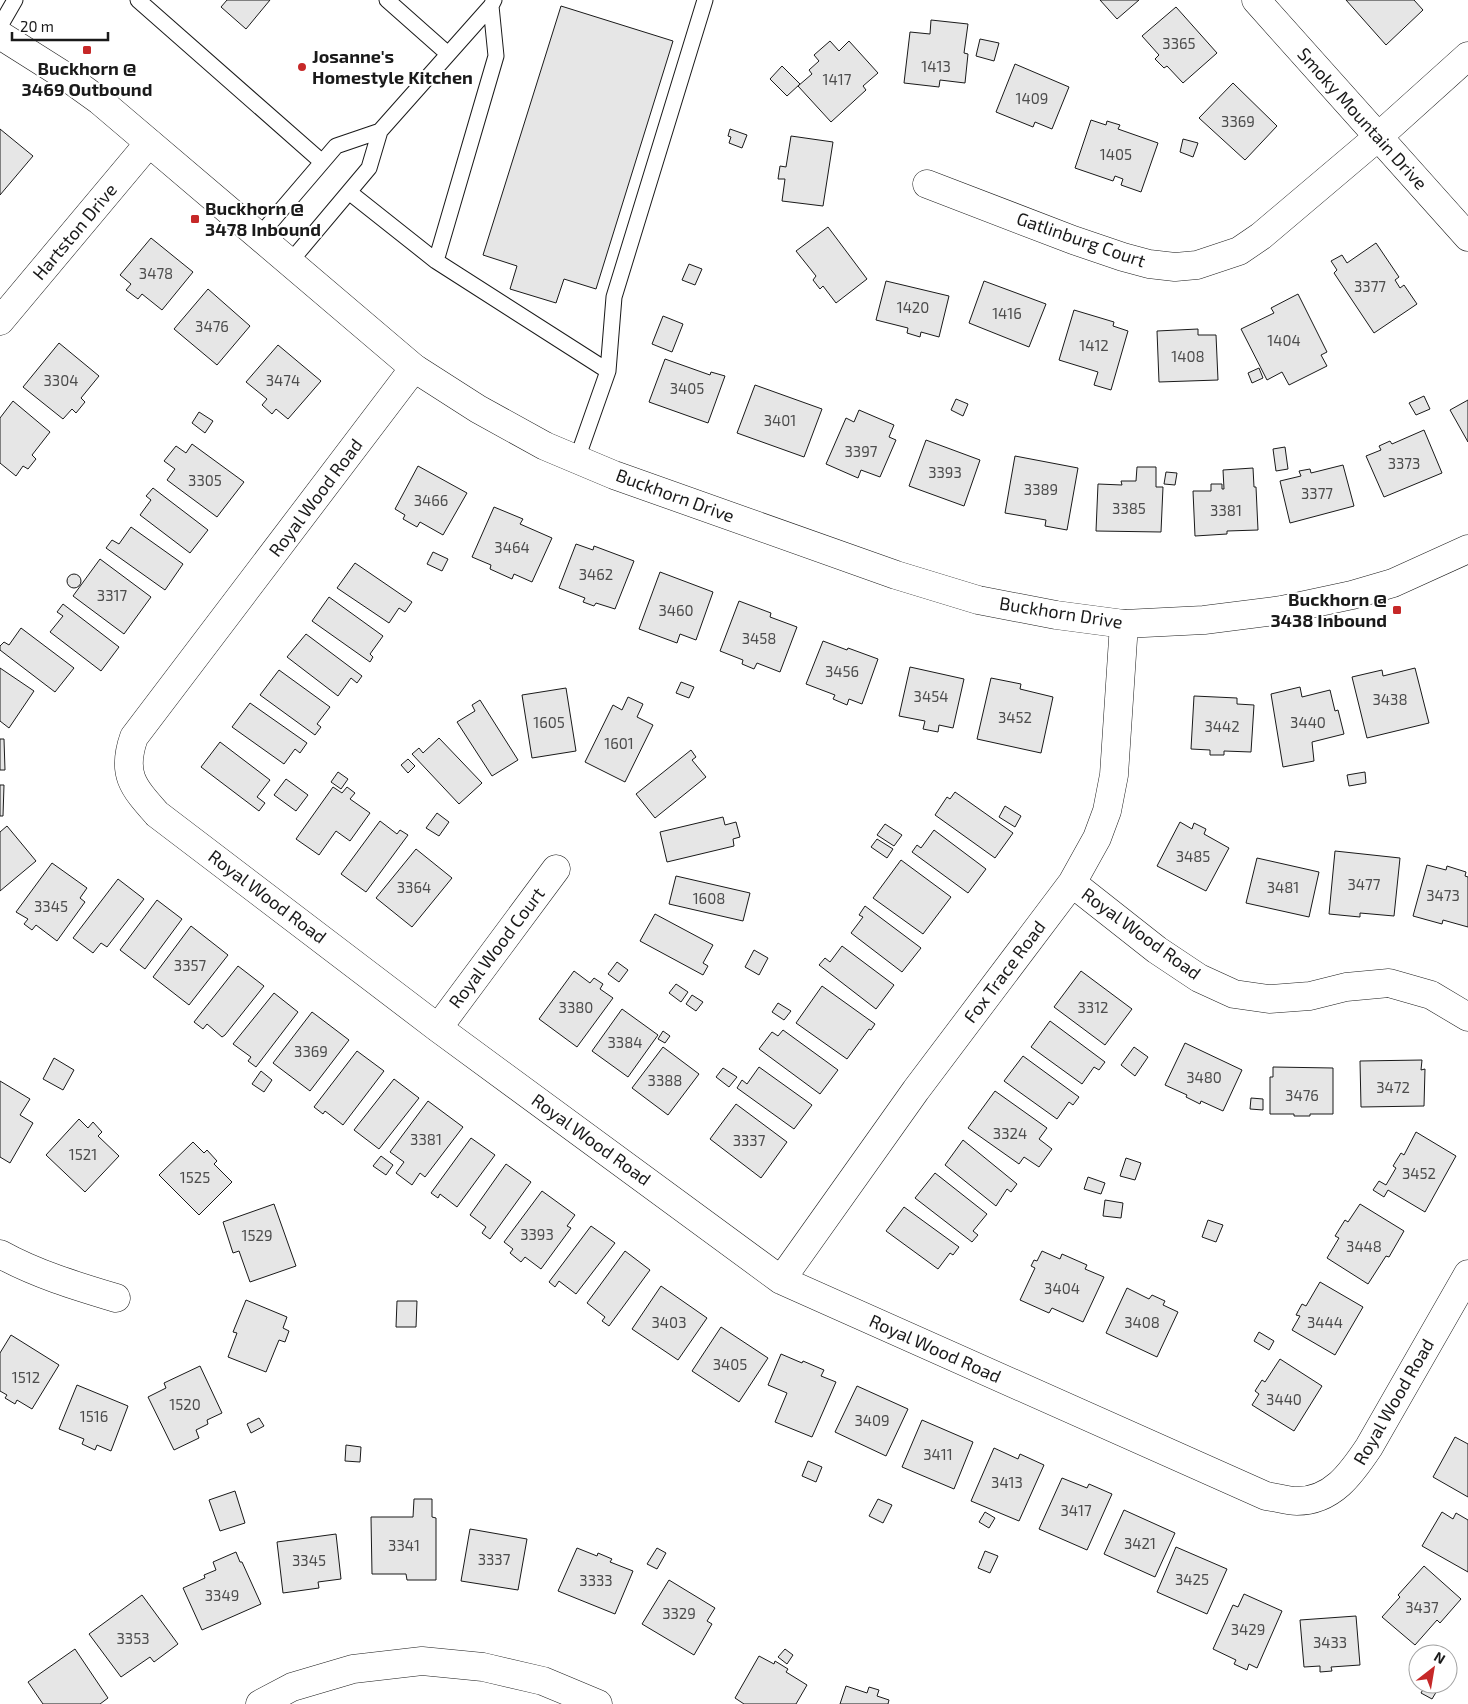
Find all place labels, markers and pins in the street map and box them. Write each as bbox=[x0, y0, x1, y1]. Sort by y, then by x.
marker: Buckhorn @ 3469 Outbound bbox=[81, 44, 93, 56]
place label: Josanne's Homestyle Kitchen bbox=[312, 45, 473, 88]
place label: Buckhorn @ 3469 Outbound bbox=[22, 57, 152, 100]
marker: Josanne's Homestyle Kitchen bbox=[296, 61, 308, 73]
place label: Buckhorn @ 3478 Inbound bbox=[205, 197, 321, 240]
marker: Buckhorn @ 3478 Inbound bbox=[189, 213, 201, 225]
place label: Buckhorn @ 3438 Inbound bbox=[1270, 588, 1387, 631]
marker: Buckhorn @ 3438 Inbound bbox=[1391, 604, 1403, 616]

